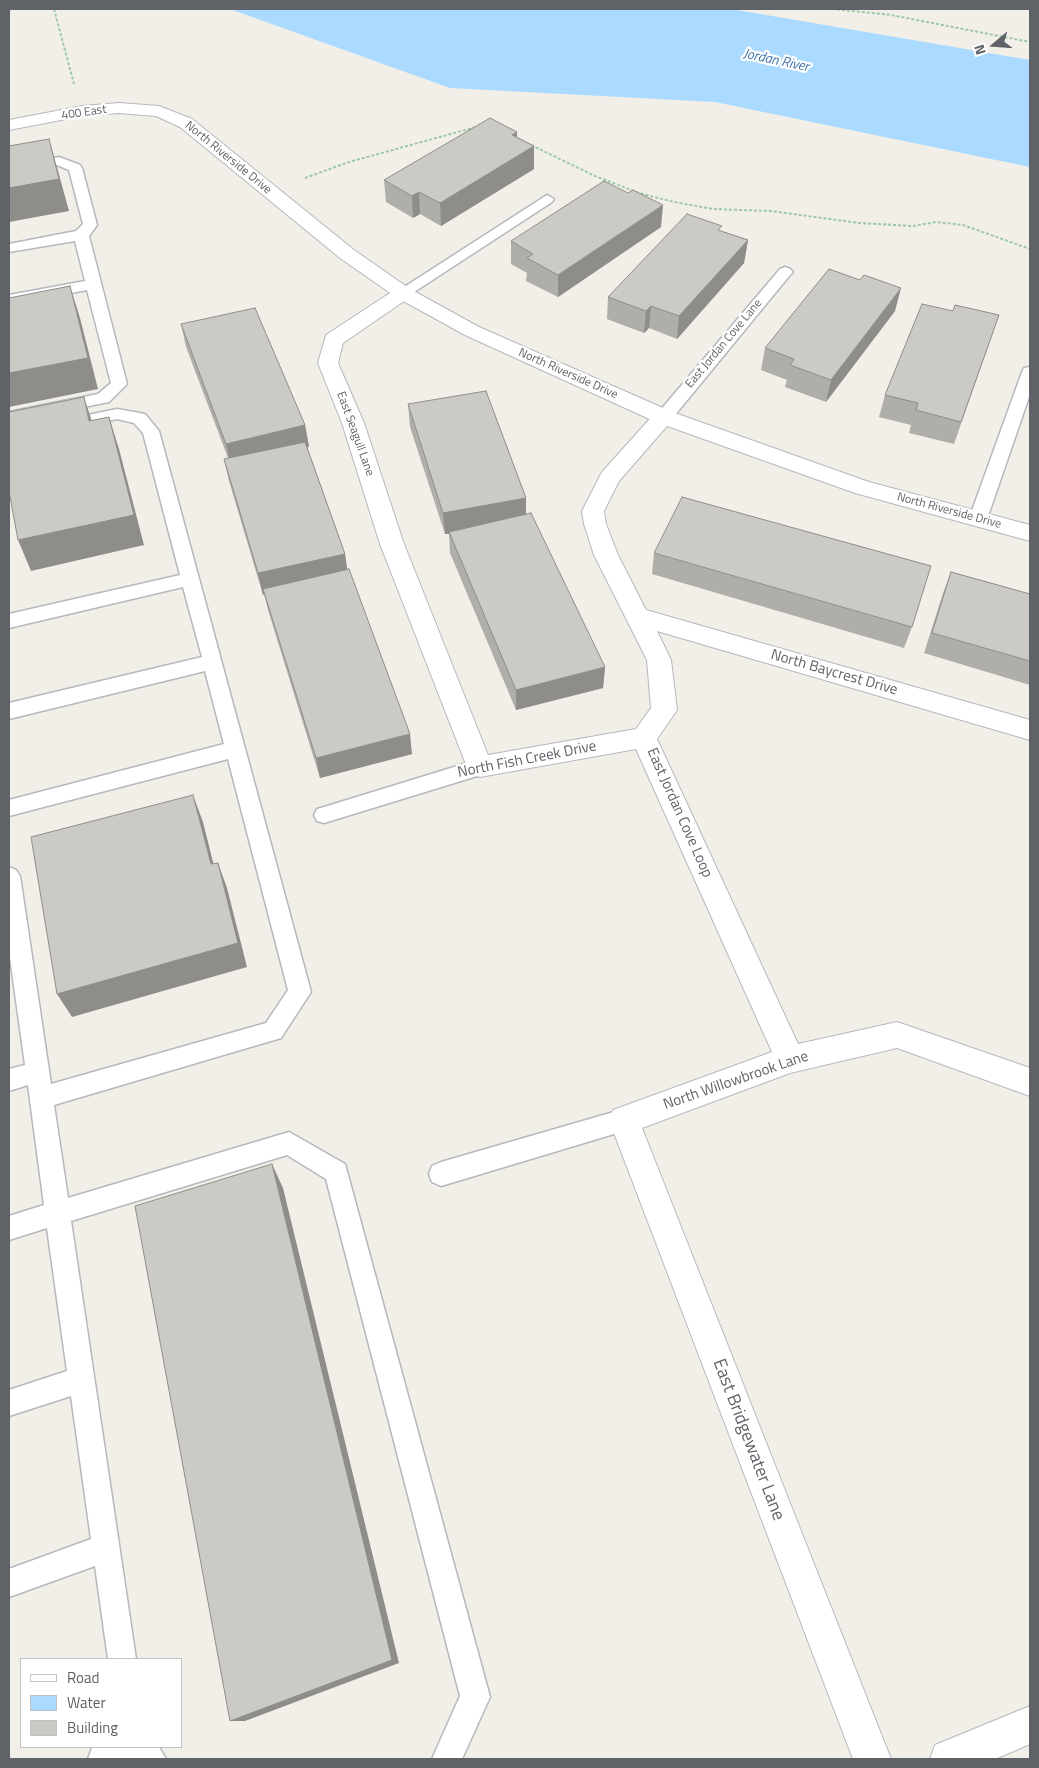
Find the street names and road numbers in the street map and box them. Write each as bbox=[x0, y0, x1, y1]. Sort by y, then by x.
street label: 400 East bbox=[61, 103, 107, 123]
street label: North Riverside Drive bbox=[182, 119, 274, 197]
street label: East Jordan Cove Lane bbox=[683, 297, 765, 391]
street label: North Riverside Drive bbox=[516, 346, 620, 402]
street label: East Seagull Lane bbox=[333, 390, 377, 478]
street label: North Riverside Drive bbox=[895, 490, 1003, 532]
street label: North Baycrest Drive bbox=[769, 646, 899, 700]
street label: North Fish Creek Drive bbox=[456, 738, 598, 782]
street label: East Jordan Cove Loop bbox=[642, 745, 716, 881]
street label: North Willowbrook Lane bbox=[661, 1048, 811, 1114]
street label: East Bridgewater Lane bbox=[707, 1356, 789, 1524]

